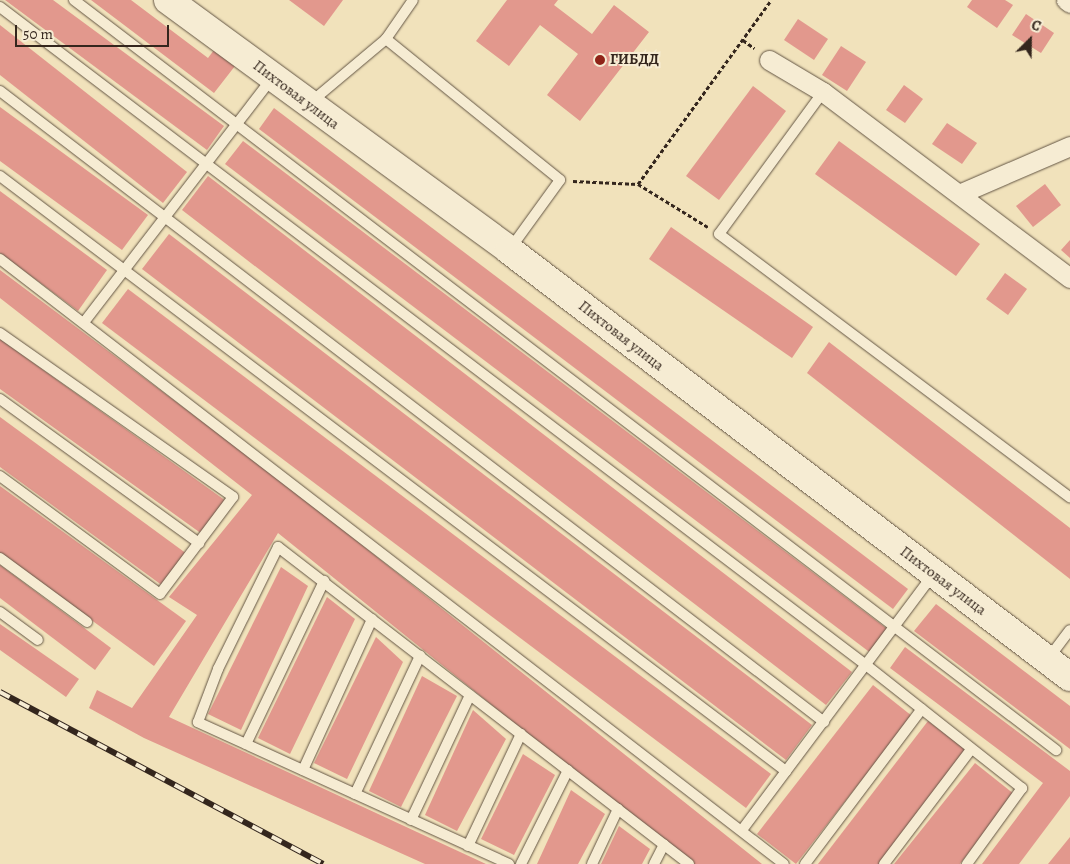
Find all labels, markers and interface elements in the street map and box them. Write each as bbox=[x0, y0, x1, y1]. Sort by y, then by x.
scale bar bbox=[18, 15, 171, 47]
north arrow bbox=[1005, 15, 1055, 65]
text: С bbox=[1028, 15, 1044, 36]
text: 50 m bbox=[23, 24, 53, 44]
place label: ГИБДД bbox=[610, 51, 659, 69]
marker: ГИБДД bbox=[594, 54, 606, 66]
street label: Пихтовая улица bbox=[249, 57, 343, 133]
street label: Пихтовая улица bbox=[575, 297, 667, 375]
street label: Пихтовая улица bbox=[896, 543, 990, 619]

